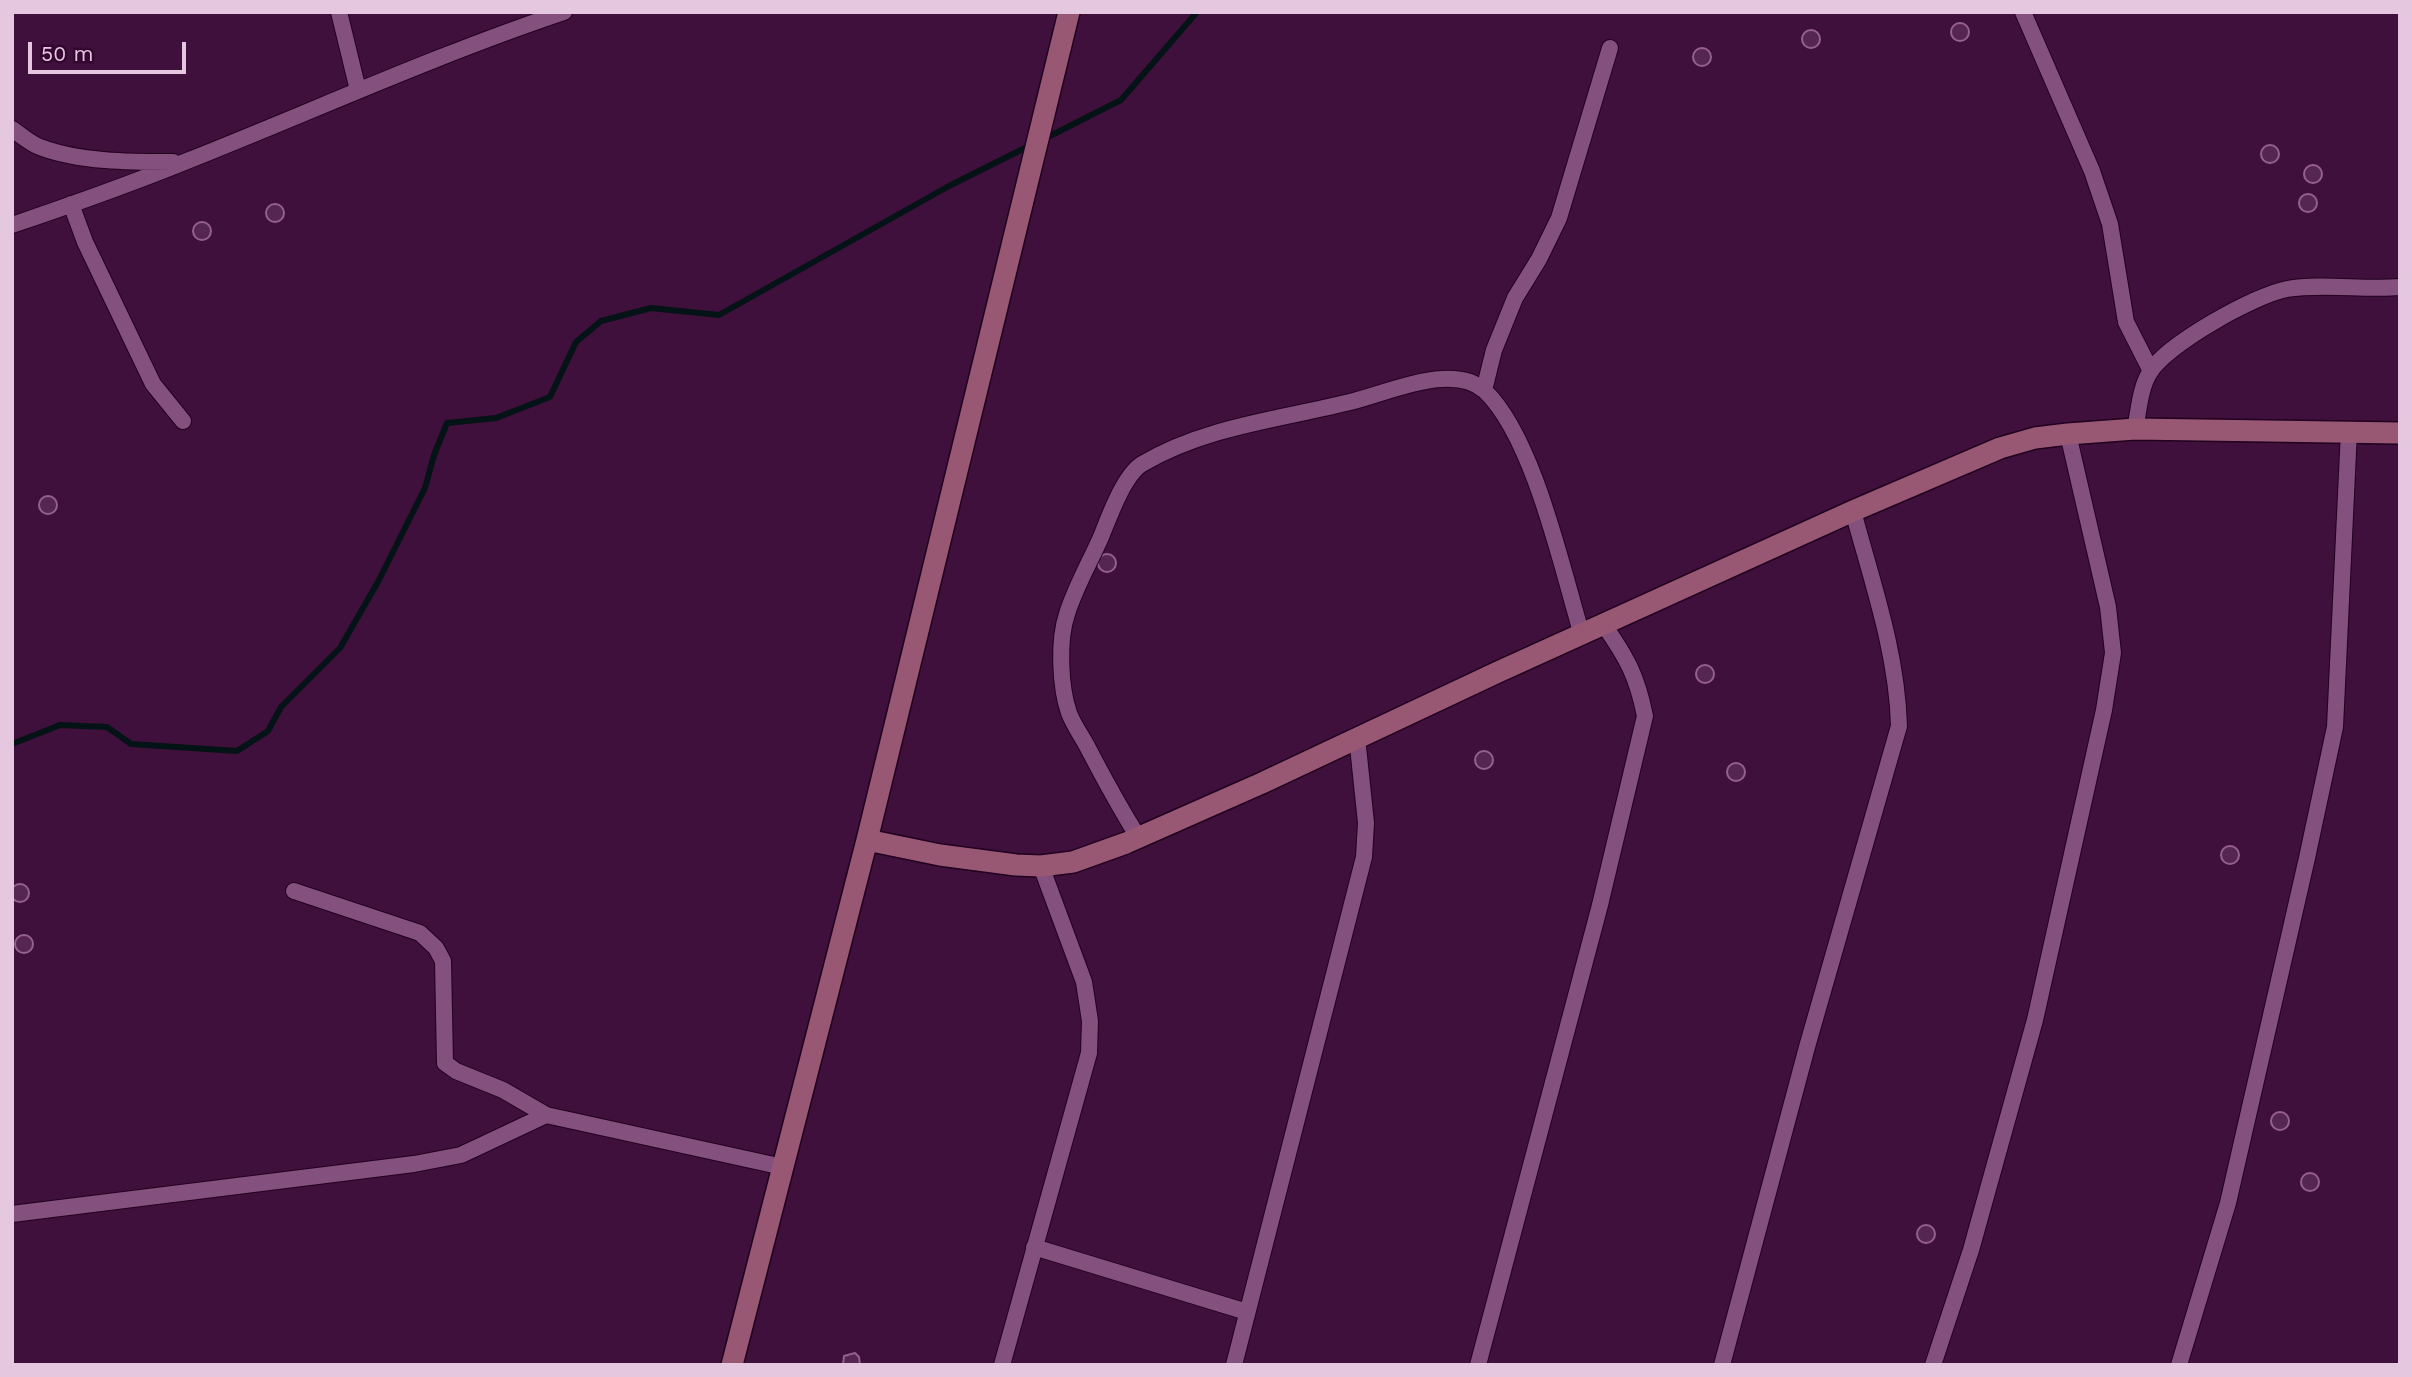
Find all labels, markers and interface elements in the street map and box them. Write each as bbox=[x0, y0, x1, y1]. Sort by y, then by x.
scale bar bbox=[32, 28, 189, 72]
text: 50 m bbox=[41, 41, 93, 66]

